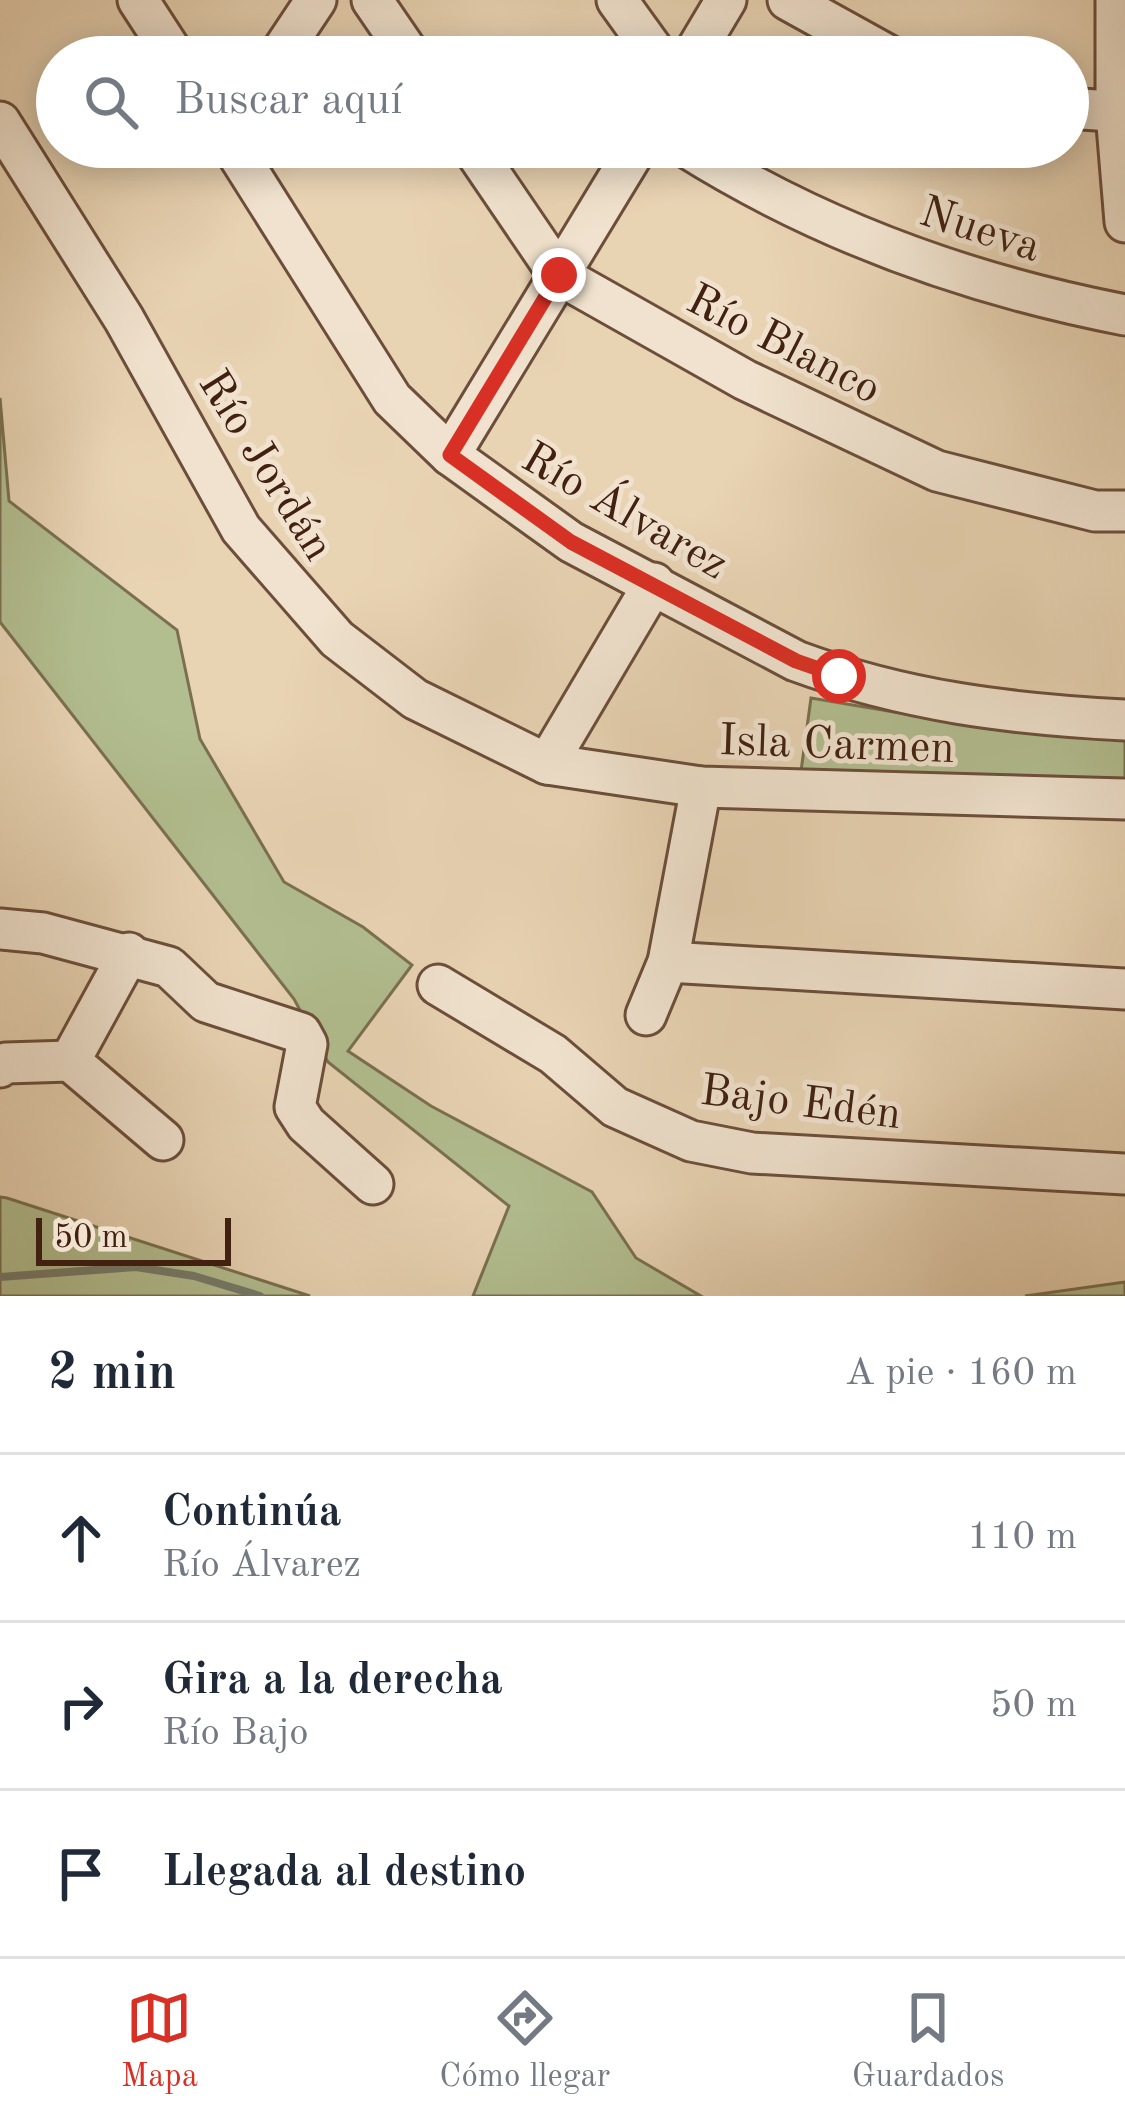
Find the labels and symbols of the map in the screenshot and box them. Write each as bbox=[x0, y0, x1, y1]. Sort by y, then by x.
street label: Nueva bbox=[914, 191, 1046, 272]
route end bbox=[532, 248, 586, 302]
street label: Río Blanco bbox=[679, 278, 887, 414]
street label: Río Jordán bbox=[188, 364, 340, 569]
street label: Río Álvarez bbox=[513, 429, 738, 590]
route start bbox=[812, 649, 866, 703]
street label: Isla Carmen bbox=[718, 720, 955, 773]
street label: Bajo Edén bbox=[697, 1070, 904, 1139]
scale bar bbox=[36, 1212, 231, 1265]

